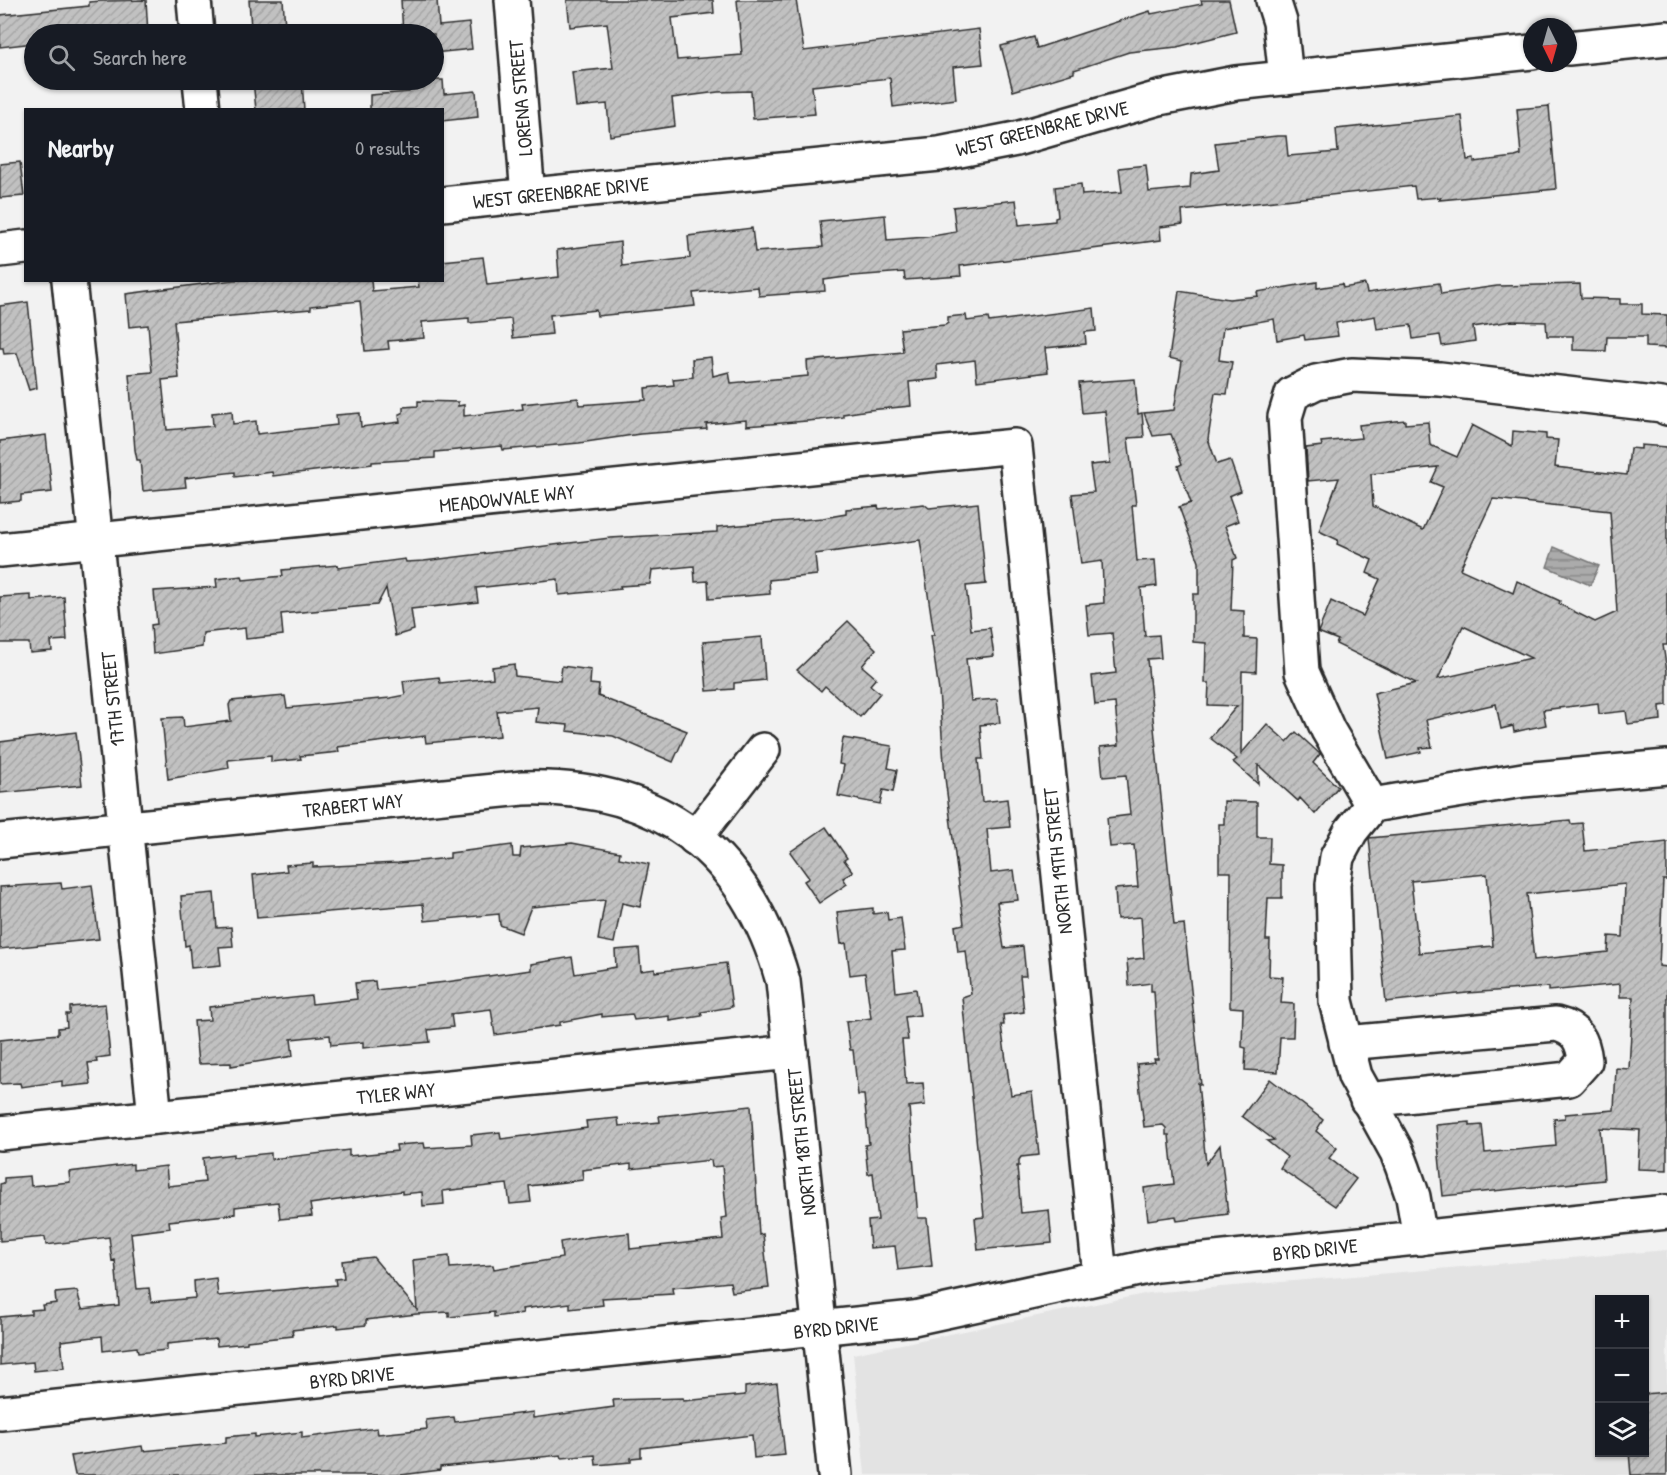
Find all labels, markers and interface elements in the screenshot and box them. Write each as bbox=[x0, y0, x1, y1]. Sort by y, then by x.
north arrow bbox=[1523, 18, 1577, 72]
search box bbox=[24, 24, 444, 90]
street label: LORENA STREET bbox=[501, 38, 539, 157]
icon: search bbox=[45, 41, 78, 74]
text: Search here bbox=[93, 42, 187, 72]
street label: WEST GREENBRAE DRIVE bbox=[953, 93, 1131, 163]
text: Nearby bbox=[48, 130, 114, 165]
text: 0 results bbox=[355, 134, 420, 161]
street label: WEST GREENBRAE DRIVE bbox=[472, 169, 651, 215]
street label: MEADOWVALE WAY bbox=[438, 477, 576, 519]
street label: 17TH STREET bbox=[94, 650, 130, 748]
street label: TRABERT WAY bbox=[301, 786, 405, 824]
street label: NORTH 19TH STREET bbox=[1036, 786, 1078, 935]
street label: NORTH 18TH STREET bbox=[780, 1066, 822, 1217]
street label: TYLER WAY bbox=[355, 1075, 437, 1111]
street label: BYRD DRIVE bbox=[1271, 1231, 1359, 1267]
map controls bbox=[1595, 1295, 1649, 1457]
button: + bbox=[1595, 1295, 1649, 1349]
street label: BYRD DRIVE bbox=[792, 1309, 880, 1345]
button: − bbox=[1595, 1349, 1649, 1403]
street label: BYRD DRIVE bbox=[308, 1359, 396, 1395]
button: layers bbox=[1595, 1403, 1649, 1457]

